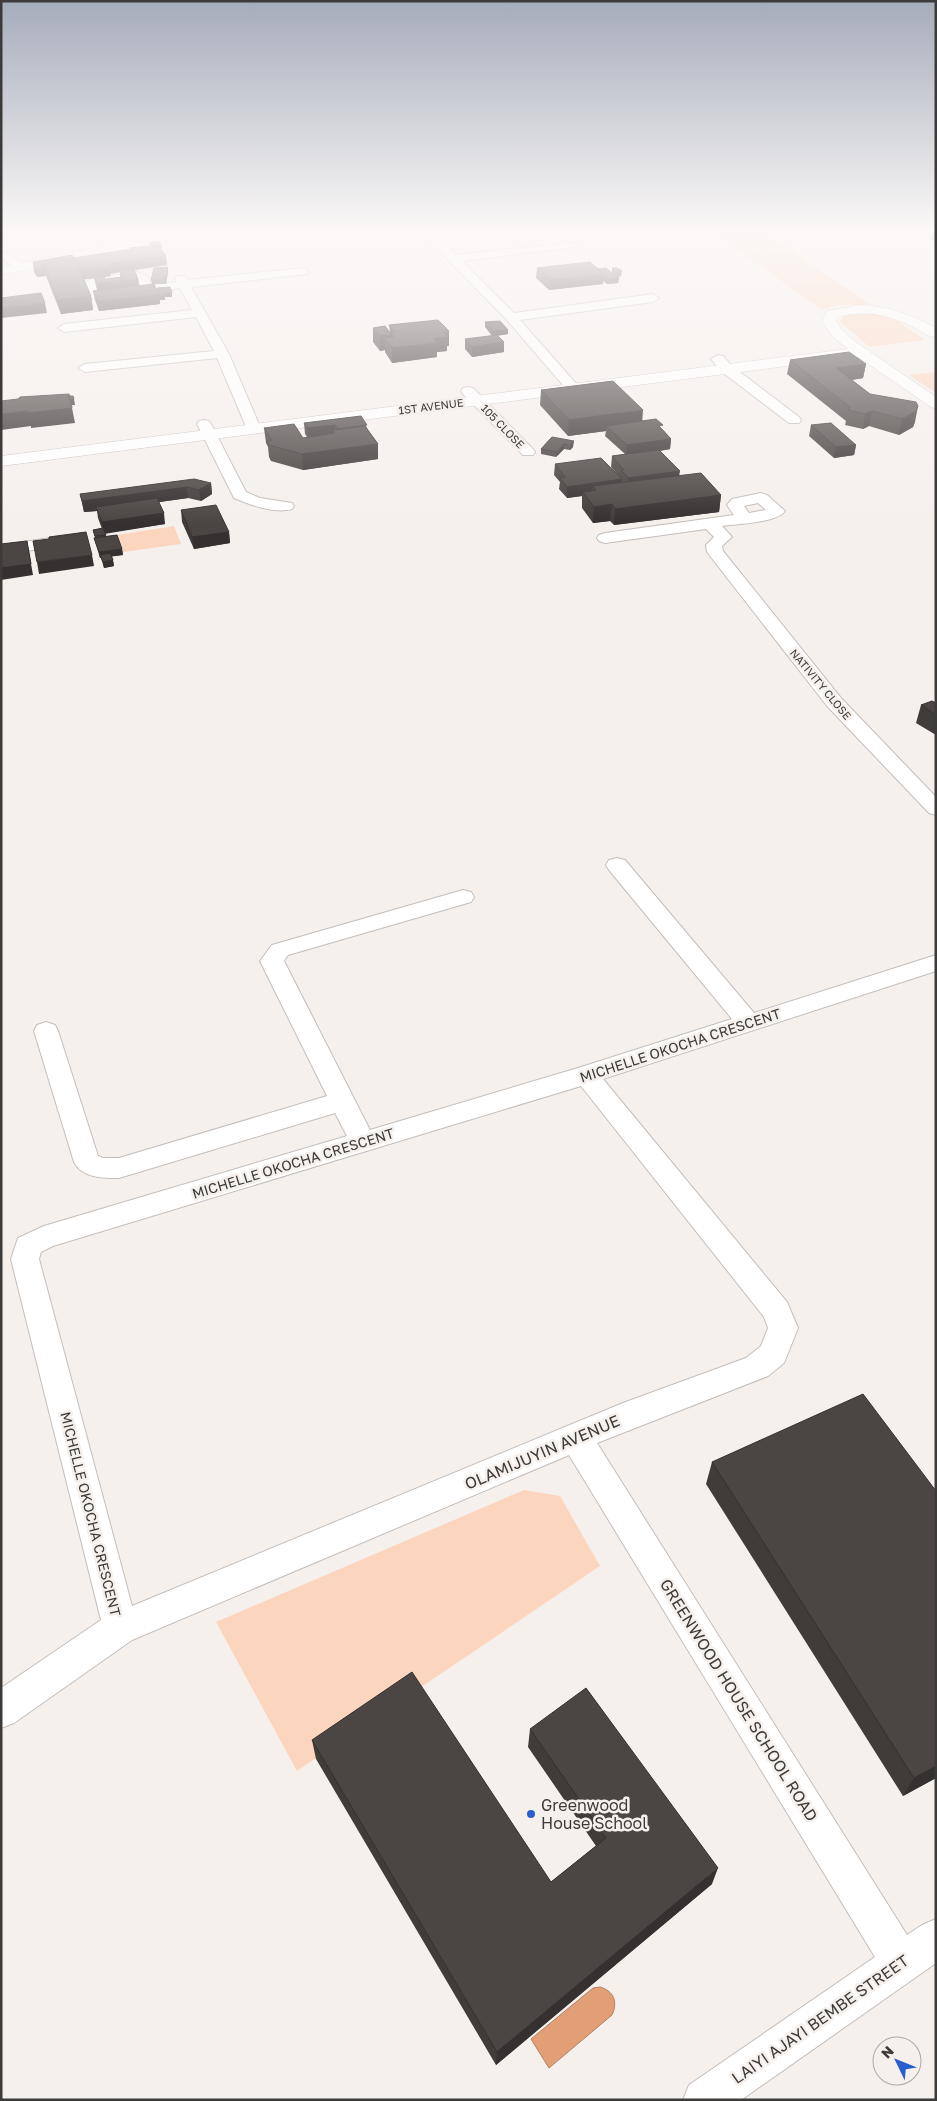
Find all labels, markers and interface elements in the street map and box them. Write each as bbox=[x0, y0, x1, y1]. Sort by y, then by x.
street label: 1ST AVENUE bbox=[398, 396, 465, 416]
street label: 105 CLOSE bbox=[479, 401, 527, 451]
street label: NATIVITY CLOSE bbox=[788, 646, 854, 722]
street label: MICHELLE OKOCHA CRESCENT bbox=[577, 1004, 783, 1086]
street label: MICHELLE OKOCHA CRESCENT bbox=[190, 1124, 396, 1202]
street label: MICHELLE OKOCHA CRESCENT bbox=[57, 1410, 125, 1618]
street label: OLAMIJUYIN AVENUE bbox=[462, 1410, 622, 1494]
street label: GREENWOOD HOUSE SCHOOL ROAD bbox=[656, 1575, 822, 1825]
place label: Greenwood House School bbox=[541, 1795, 647, 1833]
marker: Greenwood House School bbox=[525, 1808, 537, 1820]
street label: LAIYI AJAYI BEMBE STREET bbox=[728, 1950, 912, 2088]
north arrow bbox=[872, 2036, 922, 2086]
text: N bbox=[877, 2042, 897, 2061]

